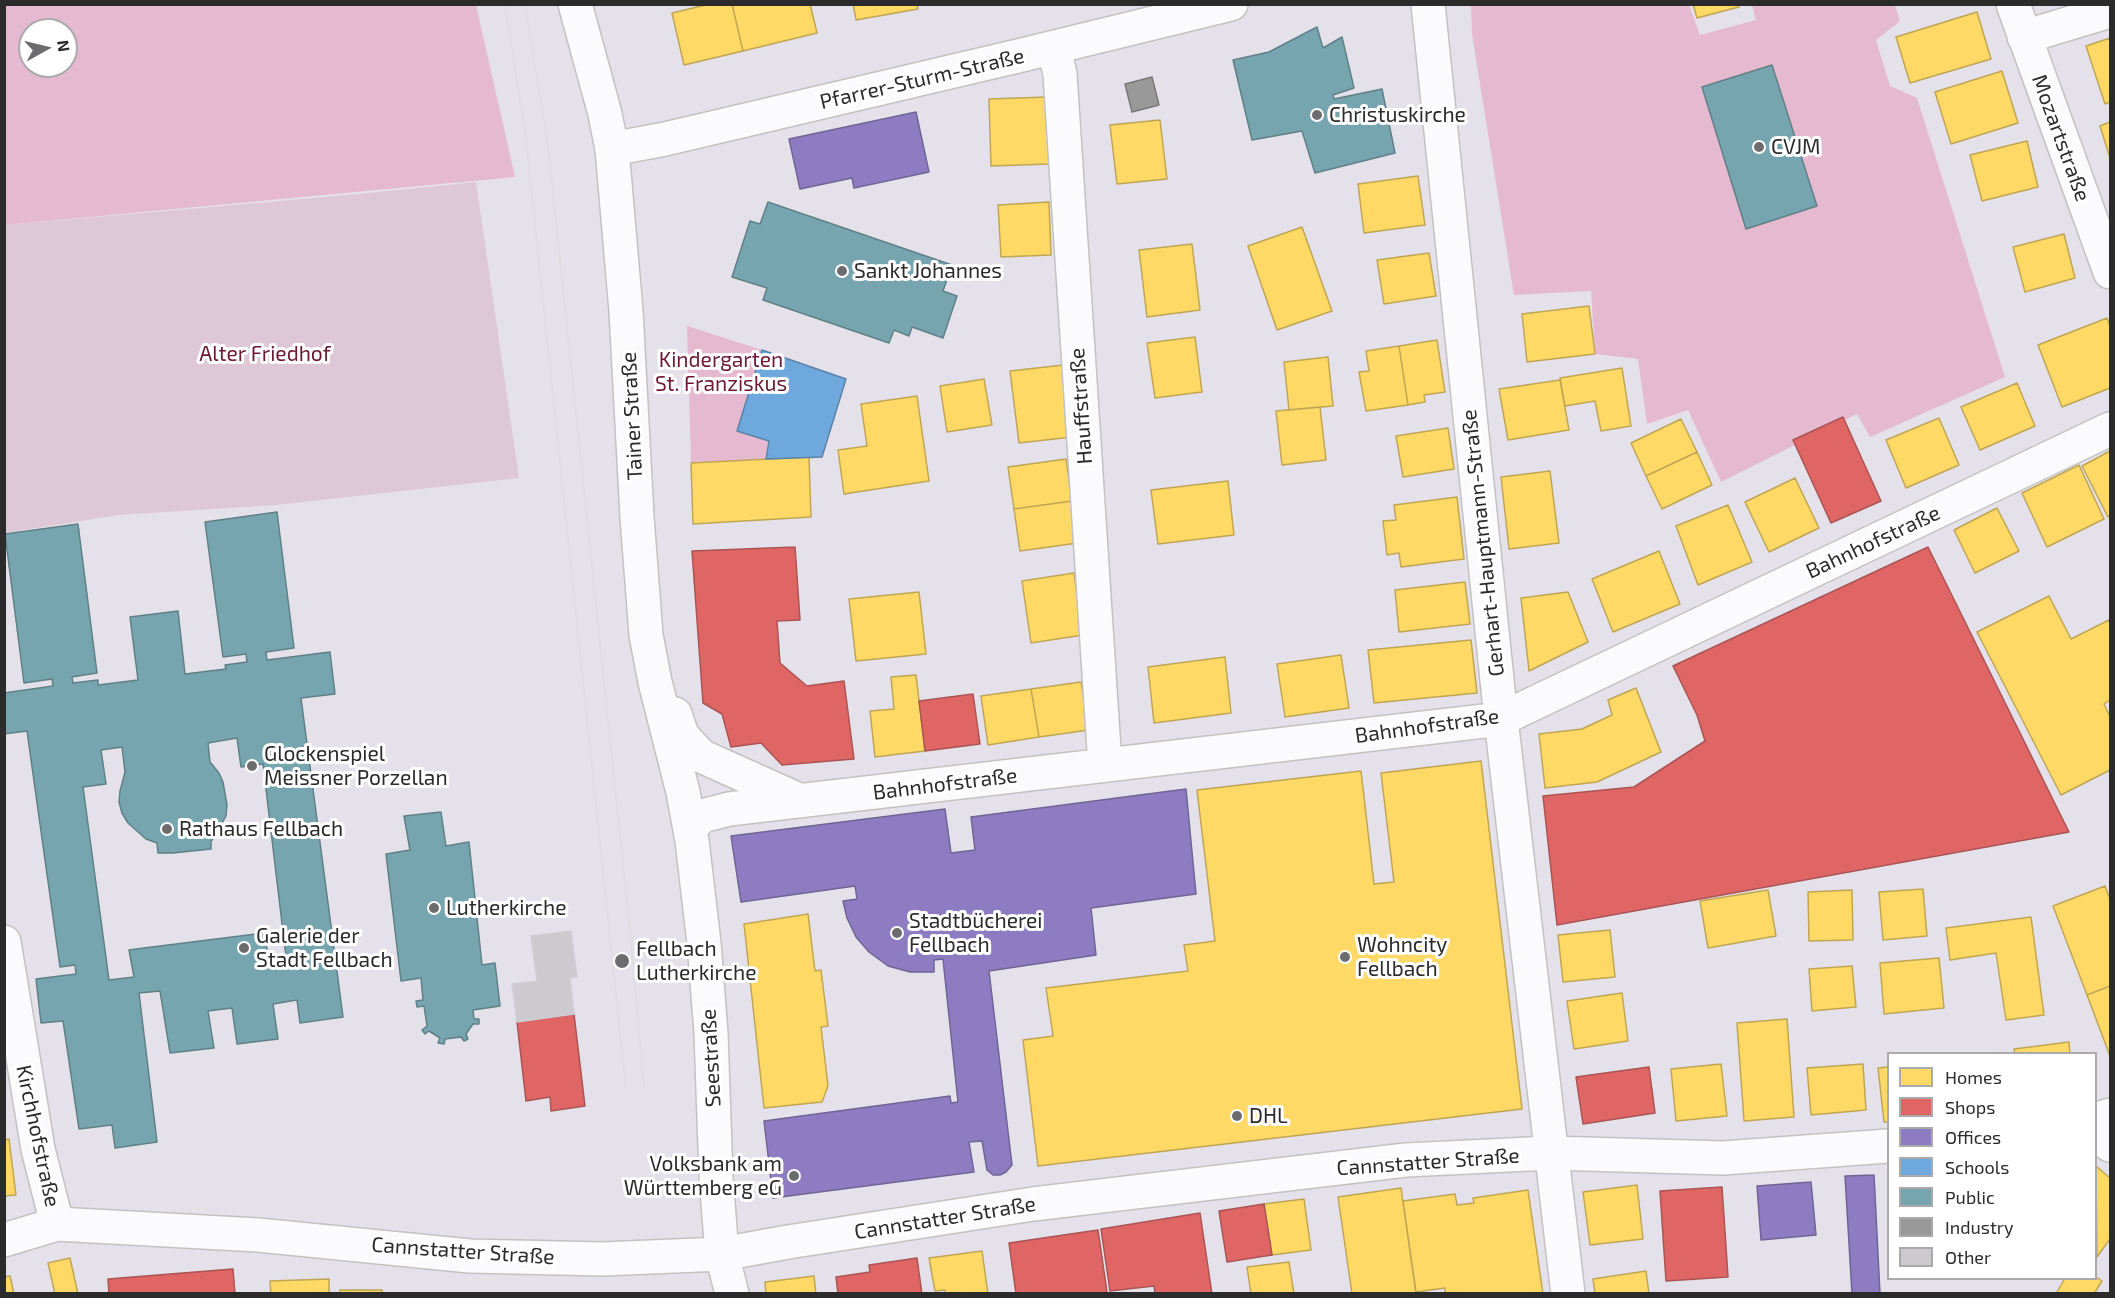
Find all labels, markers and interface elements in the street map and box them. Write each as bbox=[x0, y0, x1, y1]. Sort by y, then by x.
north arrow bbox=[18, 18, 78, 78]
text: N bbox=[54, 39, 75, 53]
street label: Pfarrer-Sturm-Straße bbox=[817, 43, 1027, 115]
street label: Mozartstraße bbox=[2026, 71, 2096, 205]
place label: Christuskirche bbox=[1329, 102, 1466, 128]
marker: Christuskirche bbox=[1310, 108, 1324, 122]
place label: CVJM bbox=[1771, 134, 1820, 160]
marker: CVJM bbox=[1752, 140, 1766, 154]
place label: Sankt Johannes bbox=[854, 258, 1002, 284]
marker: Sankt Johannes bbox=[835, 264, 849, 278]
park label: Alter Friedhof bbox=[199, 341, 331, 367]
park label: Kindergarten St. Franziskus bbox=[655, 347, 787, 397]
street label: Hauffstraße bbox=[1064, 347, 1098, 465]
street label: Tainer Straße bbox=[616, 351, 648, 481]
street label: Gerhart-Hauptmann-Straße bbox=[1456, 408, 1510, 678]
street label: Bahnhofstraße bbox=[1802, 500, 1944, 584]
street label: Bahnhofstraße bbox=[1353, 703, 1501, 749]
place label: Glockenspiel Meissner Porzellan bbox=[264, 741, 448, 791]
marker: Glockenspiel Meissner Porzellan bbox=[245, 759, 259, 773]
street label: Bahnhofstraße bbox=[871, 763, 1019, 805]
place label: Rathaus Fellbach bbox=[179, 816, 343, 842]
marker: Rathaus Fellbach bbox=[160, 822, 174, 836]
place label: Lutherkirche bbox=[446, 895, 566, 921]
marker: Lutherkirche bbox=[427, 901, 441, 915]
place label: Stadtbücherei Fellbach bbox=[909, 908, 1043, 958]
place label: Galerie der Stadt Fellbach bbox=[256, 923, 393, 973]
marker: Stadtbücherei Fellbach bbox=[890, 926, 904, 940]
place label: Wohncity Fellbach bbox=[1357, 932, 1447, 982]
place label: Fellbach Lutherkirche bbox=[636, 936, 756, 986]
marker: Galerie der Stadt Fellbach bbox=[237, 941, 251, 955]
marker: Wohncity Fellbach bbox=[1338, 950, 1352, 964]
marker: Fellbach Lutherkirche bbox=[613, 952, 631, 970]
street label: Seestraße bbox=[696, 1008, 726, 1108]
legend bbox=[1887, 1052, 2097, 1280]
street label: Kirchhofstraße bbox=[11, 1063, 65, 1209]
text: Homes bbox=[1945, 1066, 2002, 1088]
text: Shops bbox=[1945, 1096, 1995, 1118]
place label: DHL bbox=[1249, 1103, 1288, 1129]
marker: DHL bbox=[1230, 1109, 1244, 1123]
text: Offices bbox=[1945, 1126, 2001, 1148]
street label: Cannstatter Straße bbox=[1336, 1143, 1520, 1181]
place label: Volksbank am Württemberg eG bbox=[624, 1151, 782, 1201]
text: Schools bbox=[1945, 1156, 2009, 1178]
marker: Volksbank am Württemberg eG bbox=[787, 1169, 801, 1183]
text: Public bbox=[1945, 1186, 1995, 1208]
street label: Cannstatter Straße bbox=[852, 1191, 1038, 1245]
text: Industry bbox=[1945, 1216, 2014, 1238]
street label: Cannstatter Straße bbox=[371, 1232, 555, 1270]
text: Other bbox=[1945, 1246, 1991, 1268]

